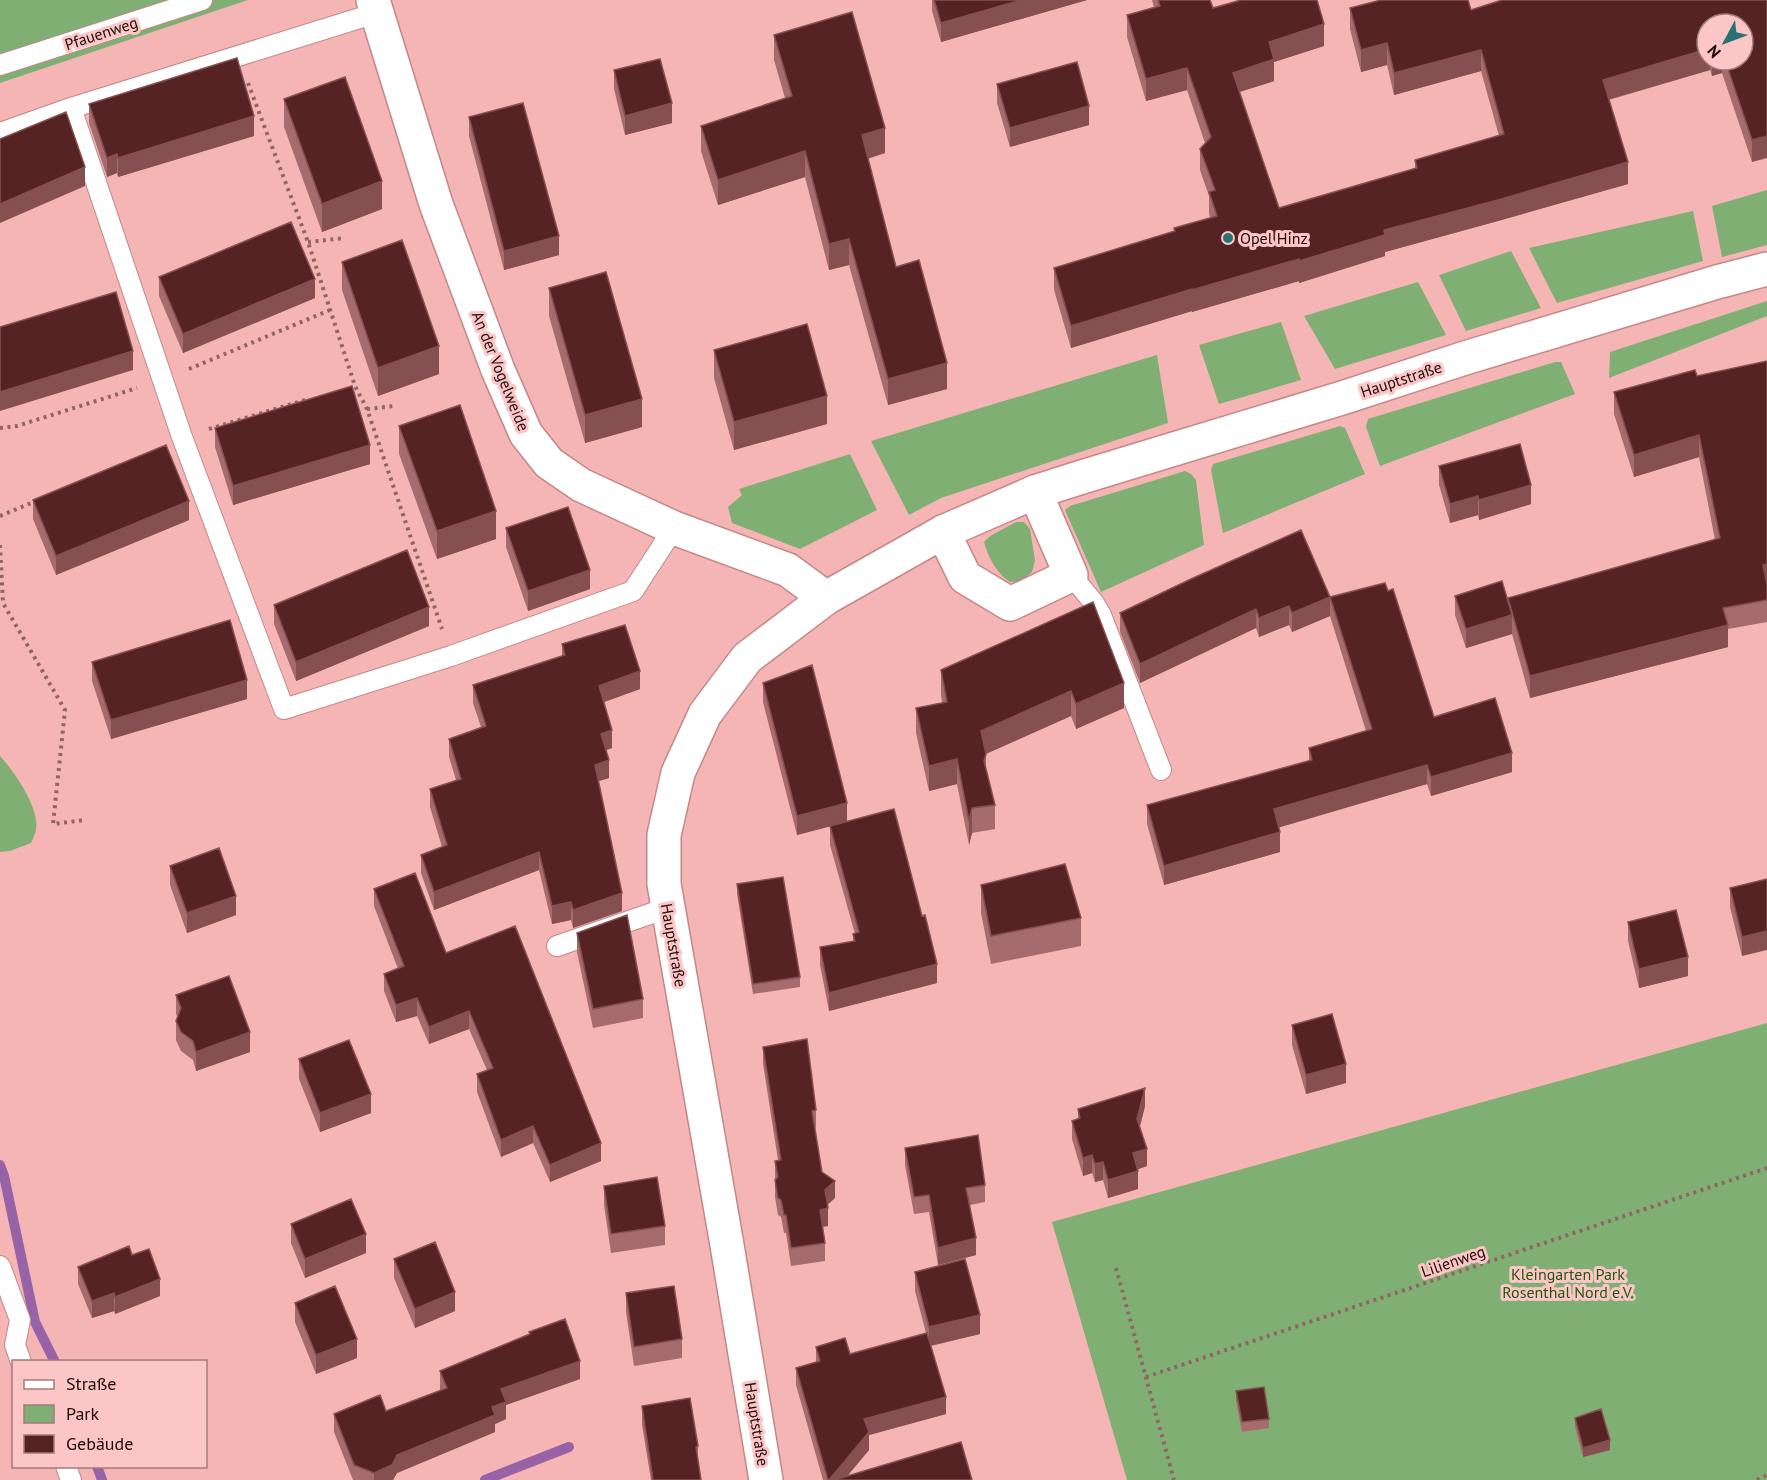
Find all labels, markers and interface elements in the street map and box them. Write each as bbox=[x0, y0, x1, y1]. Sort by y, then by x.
street label: Pfauenweg bbox=[62, 12, 140, 54]
north arrow bbox=[1695, 12, 1755, 72]
text: N bbox=[1703, 41, 1725, 62]
place label: Opel Hinz bbox=[1240, 228, 1308, 248]
marker: Opel Hinz bbox=[1221, 231, 1235, 245]
street label: An der Vogelweide bbox=[468, 308, 534, 434]
street label: Hauptstraße bbox=[1358, 356, 1444, 402]
street label: Hauptstraße bbox=[657, 902, 691, 988]
street label: Lilienweg bbox=[1418, 1241, 1488, 1281]
park label: Kleingarten Park Rosenthal Nord e.V. bbox=[1502, 1264, 1634, 1302]
legend bbox=[12, 1360, 207, 1468]
text: Straße bbox=[66, 1372, 117, 1395]
street label: Hauptstraße bbox=[741, 1381, 773, 1467]
text: Park bbox=[66, 1402, 99, 1425]
text: Gebäude bbox=[66, 1432, 133, 1455]

